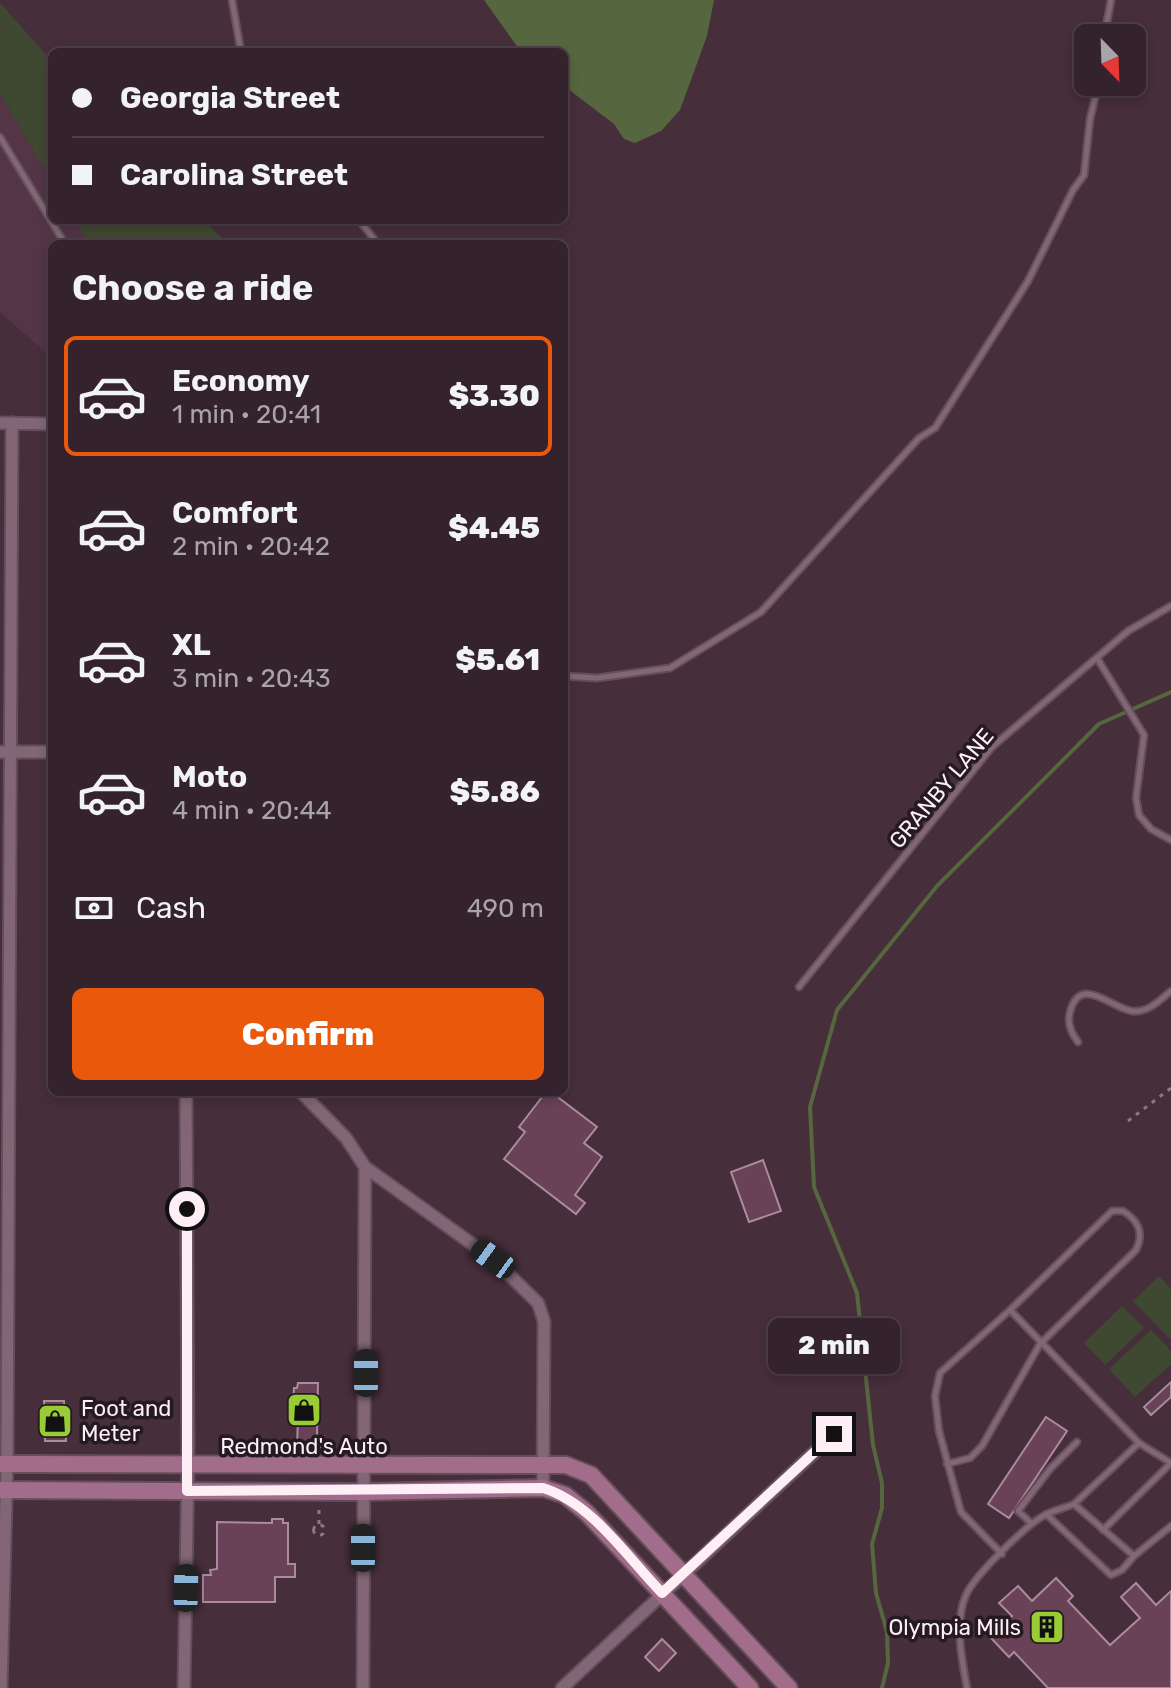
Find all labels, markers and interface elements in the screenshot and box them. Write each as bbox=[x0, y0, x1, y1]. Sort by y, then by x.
north arrow bbox=[1074, 24, 1146, 96]
map controls bbox=[1074, 24, 1146, 96]
text: Georgia Street bbox=[120, 80, 340, 116]
text: Carolina Street bbox=[120, 157, 348, 193]
text: Choose a ride bbox=[72, 266, 313, 309]
icon: car bbox=[76, 360, 148, 432]
text: Economy bbox=[172, 363, 310, 399]
text: $3.30 bbox=[448, 378, 540, 414]
text: 1 min · 20:41 bbox=[172, 399, 321, 430]
icon: car bbox=[76, 492, 148, 564]
text: Comfort bbox=[172, 495, 298, 531]
text: $4.45 bbox=[448, 510, 540, 546]
text: 2 min · 20:42 bbox=[172, 531, 330, 562]
icon: car bbox=[76, 624, 148, 696]
text: XL bbox=[172, 627, 211, 663]
text: $5.61 bbox=[455, 642, 540, 678]
text: 3 min · 20:43 bbox=[172, 663, 331, 694]
street label: GRANBY LANE bbox=[883, 723, 999, 854]
icon: car bbox=[76, 756, 148, 828]
text: Moto bbox=[172, 759, 247, 795]
text: $5.86 bbox=[450, 774, 540, 810]
text: 4 min · 20:44 bbox=[172, 795, 332, 826]
icon: cash bbox=[72, 886, 116, 930]
text: Cash bbox=[136, 890, 206, 926]
text: 490 m bbox=[467, 893, 544, 924]
button: Confirm bbox=[72, 988, 544, 1080]
route start bbox=[169, 1191, 205, 1227]
car bbox=[467, 1235, 519, 1283]
callout: 2 min bbox=[768, 1318, 900, 1374]
text: 2 min bbox=[798, 1330, 870, 1361]
car bbox=[354, 1349, 378, 1397]
shop icon: Redmond's Auto bbox=[285, 1391, 323, 1429]
place label: Foot and Meter bbox=[81, 1395, 171, 1447]
shop icon: Foot and Meter bbox=[36, 1402, 74, 1440]
route end bbox=[816, 1416, 852, 1452]
place label: Redmond's Auto bbox=[220, 1433, 388, 1460]
car bbox=[351, 1524, 375, 1572]
car bbox=[174, 1564, 198, 1612]
building icon: Olympia Mills bbox=[1028, 1608, 1066, 1646]
place label: Olympia Mills bbox=[888, 1614, 1021, 1641]

